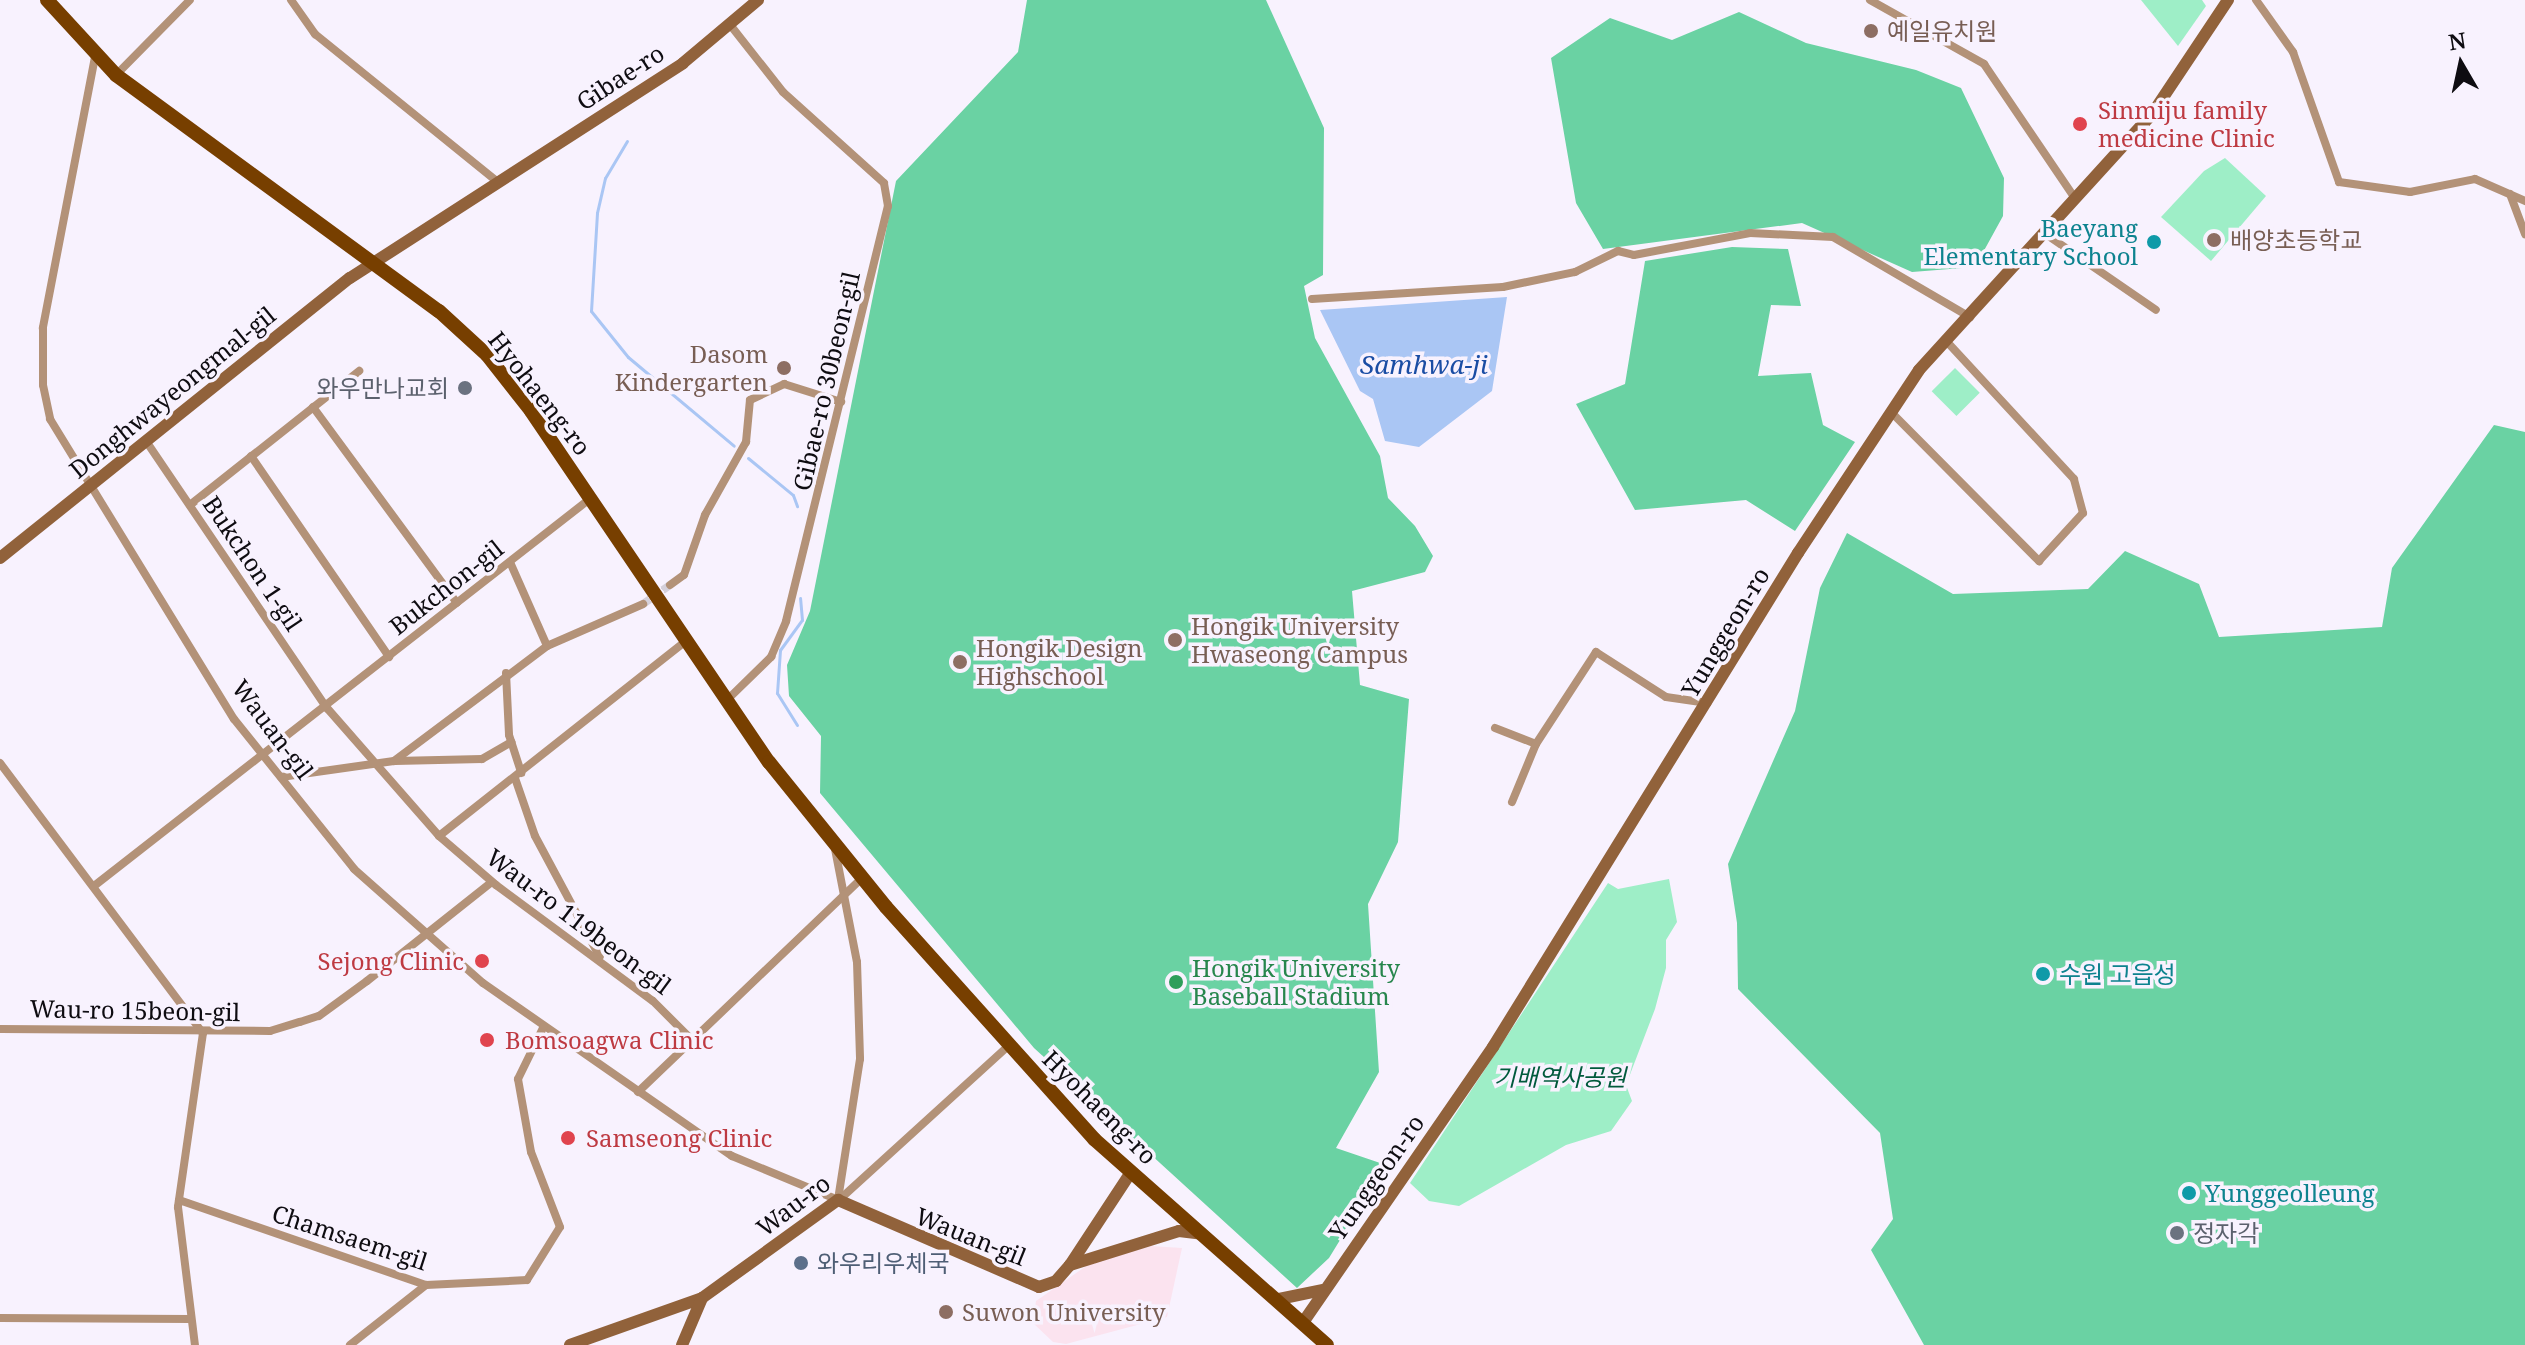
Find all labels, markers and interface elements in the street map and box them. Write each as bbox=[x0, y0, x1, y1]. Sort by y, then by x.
place label: 예일유치원 bbox=[1887, 17, 1997, 45]
marker: 예일유치원 bbox=[1862, 22, 1880, 40]
north arrow bbox=[2421, 24, 2501, 104]
text: N bbox=[2446, 24, 2468, 56]
street label: Gibae-ro bbox=[571, 38, 669, 116]
place label: Sinmiju family medicine Clinic bbox=[2098, 96, 2275, 152]
marker: Sinmiju family medicine Clinic bbox=[2069, 113, 2091, 135]
place label: Baeyang Elementary School bbox=[1923, 214, 2138, 270]
place label: 배양초등학교 bbox=[2230, 226, 2362, 254]
marker: 배양초등학교 bbox=[2205, 231, 2223, 249]
marker: Baeyang Elementary School bbox=[2145, 233, 2163, 251]
street label: Gibae-ro 30beon-gil bbox=[787, 269, 865, 493]
street label: Donghwayeongmal-gil bbox=[63, 300, 281, 484]
street label: Hyohaeng-ro bbox=[483, 325, 597, 461]
place label: Dasom Kindergarten bbox=[615, 340, 768, 396]
water label: Samhwa-ji bbox=[1360, 349, 1488, 381]
marker: Dasom Kindergarten bbox=[775, 359, 793, 377]
place label: 와우만나교회 bbox=[317, 374, 449, 402]
marker: 와우만나교회 bbox=[456, 379, 474, 397]
street label: Bukchon 1-gil bbox=[197, 490, 309, 636]
street label: Bukchon-gil bbox=[383, 534, 509, 640]
street label: Yunggeon-ro bbox=[1675, 562, 1775, 702]
place label: Hongik University Hwaseong Campus bbox=[1191, 612, 1408, 668]
marker: Hongik University Hwaseong Campus bbox=[1166, 631, 1184, 649]
place label: Hongik Design Highschool bbox=[976, 634, 1142, 690]
marker: Hongik Design Highschool bbox=[951, 653, 969, 671]
street label: Wauan-gil bbox=[226, 674, 320, 784]
street label: Wau-ro 119beon-gil bbox=[481, 842, 677, 1000]
place label: Sejong Clinic bbox=[318, 947, 464, 975]
marker: Sejong Clinic bbox=[471, 950, 493, 972]
place label: Hongik University Baseball Stadium bbox=[1192, 954, 1400, 1010]
place label: 수원 고읍성 bbox=[2059, 960, 2176, 988]
marker: 수원 고읍성 bbox=[2034, 965, 2052, 983]
marker: Hongik University Baseball Stadium bbox=[1167, 973, 1185, 991]
street label: Wau-ro 15beon-gil bbox=[30, 994, 240, 1026]
place label: Bomsoagwa Clinic bbox=[505, 1026, 714, 1054]
marker: Bomsoagwa Clinic bbox=[476, 1029, 498, 1051]
street label: Hyohaeng-ro bbox=[1037, 1044, 1163, 1170]
park label: 기배역사공원 bbox=[1494, 1063, 1626, 1091]
street label: Yunggeon-ro bbox=[1322, 1109, 1430, 1245]
place label: Samseong Clinic bbox=[586, 1124, 772, 1152]
marker: Samseong Clinic bbox=[557, 1127, 579, 1149]
street label: Wau-ro bbox=[750, 1168, 836, 1242]
place label: Yunggeolleung bbox=[2205, 1179, 2375, 1207]
marker: Yunggeolleung bbox=[2180, 1184, 2198, 1202]
street label: Chamsaem-gil bbox=[269, 1198, 431, 1276]
street label: Wauan-gil bbox=[912, 1201, 1030, 1271]
place label: 정자각 bbox=[2193, 1219, 2259, 1247]
marker: 정자각 bbox=[2168, 1224, 2186, 1242]
place label: 와우리우체국 bbox=[817, 1249, 949, 1277]
marker: 와우리우체국 bbox=[792, 1254, 810, 1272]
place label: Suwon University bbox=[962, 1298, 1165, 1326]
marker: Suwon University bbox=[937, 1303, 955, 1321]

